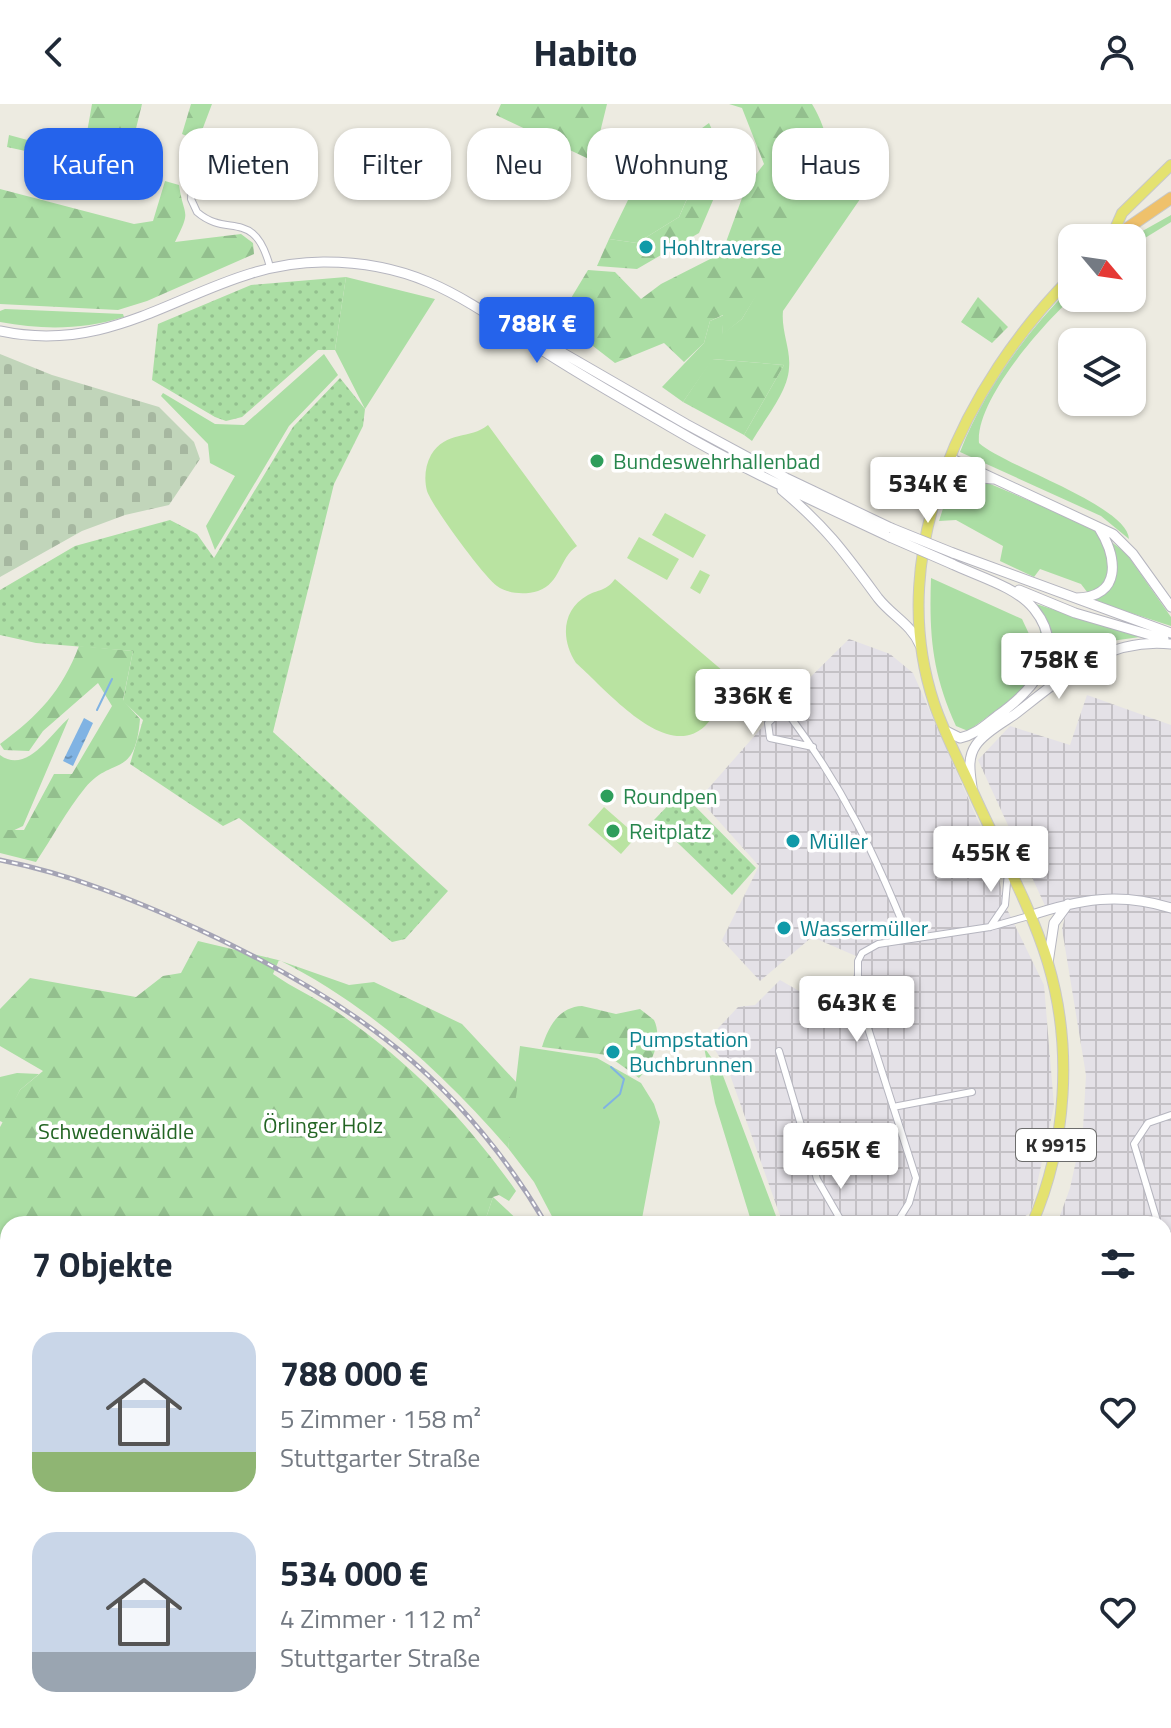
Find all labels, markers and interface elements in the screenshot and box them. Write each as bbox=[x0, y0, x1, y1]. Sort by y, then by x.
text: Habito bbox=[534, 25, 637, 80]
icon: back bbox=[32, 30, 76, 74]
icon: person bbox=[1095, 30, 1139, 74]
chip: Kaufen bbox=[24, 128, 163, 200]
chip: Mieten bbox=[179, 128, 318, 200]
chip: Filter bbox=[334, 128, 451, 200]
chip: Neu bbox=[467, 128, 571, 200]
chip: Wohnung bbox=[587, 128, 756, 200]
chip: Haus bbox=[772, 128, 889, 200]
north arrow bbox=[1058, 224, 1146, 312]
map controls bbox=[1058, 224, 1146, 416]
place label: Hohltraverse bbox=[662, 230, 782, 264]
marker: Hohltraverse bbox=[637, 238, 655, 256]
pin: 788K € bbox=[472, 297, 602, 365]
text: 788K € bbox=[497, 303, 577, 342]
button: layers bbox=[1058, 328, 1146, 416]
place label: Bundeswehrhallenbad bbox=[613, 444, 820, 478]
marker: Bundeswehrhallenbad bbox=[588, 452, 606, 470]
pin: 534K € bbox=[863, 457, 993, 525]
text: 534K € bbox=[888, 463, 968, 502]
pin: 758K € bbox=[994, 633, 1124, 701]
text: 758K € bbox=[1019, 639, 1099, 678]
pin: 336K € bbox=[688, 669, 818, 737]
text: 336K € bbox=[713, 675, 793, 714]
place label: Roundpen bbox=[623, 779, 718, 813]
marker: Roundpen bbox=[598, 787, 616, 805]
place label: Reitplatz bbox=[629, 814, 711, 848]
marker: Reitplatz bbox=[604, 822, 622, 840]
place label: Müller bbox=[809, 824, 868, 858]
pin: 455K € bbox=[926, 826, 1056, 894]
marker: Müller bbox=[784, 832, 802, 850]
text: 455K € bbox=[951, 832, 1031, 871]
place label: Wassermüller bbox=[800, 911, 929, 945]
marker: Wassermüller bbox=[775, 919, 793, 937]
pin: 643K € bbox=[792, 976, 922, 1044]
text: 643K € bbox=[817, 982, 897, 1021]
place label: Pumpstation Buchbrunnen bbox=[629, 1022, 753, 1081]
marker: Pumpstation Buchbrunnen bbox=[604, 1043, 622, 1061]
park label: Örlinger Holz bbox=[263, 1108, 383, 1142]
park label: Schwedenwäldle bbox=[38, 1114, 194, 1148]
pin: 465K € bbox=[776, 1123, 906, 1191]
text: 465K € bbox=[801, 1129, 881, 1168]
road number: K 9915 bbox=[1016, 1129, 1096, 1161]
text: 7 Objekte bbox=[32, 1238, 173, 1290]
icon: filters bbox=[1096, 1242, 1140, 1286]
text: 788 000 € bbox=[280, 1347, 428, 1399]
icon: home bbox=[96, 1364, 192, 1460]
icon: heart bbox=[1096, 1390, 1140, 1434]
text: 5 Zimmer · 158 m² bbox=[280, 1399, 481, 1438]
text: Stuttgarter Straße bbox=[280, 1438, 480, 1477]
text: 534 000 € bbox=[280, 1547, 428, 1599]
icon: home bbox=[96, 1564, 192, 1660]
icon: heart bbox=[1096, 1590, 1140, 1634]
text: 4 Zimmer · 112 m² bbox=[280, 1599, 481, 1638]
text: Stuttgarter Straße bbox=[280, 1638, 480, 1677]

